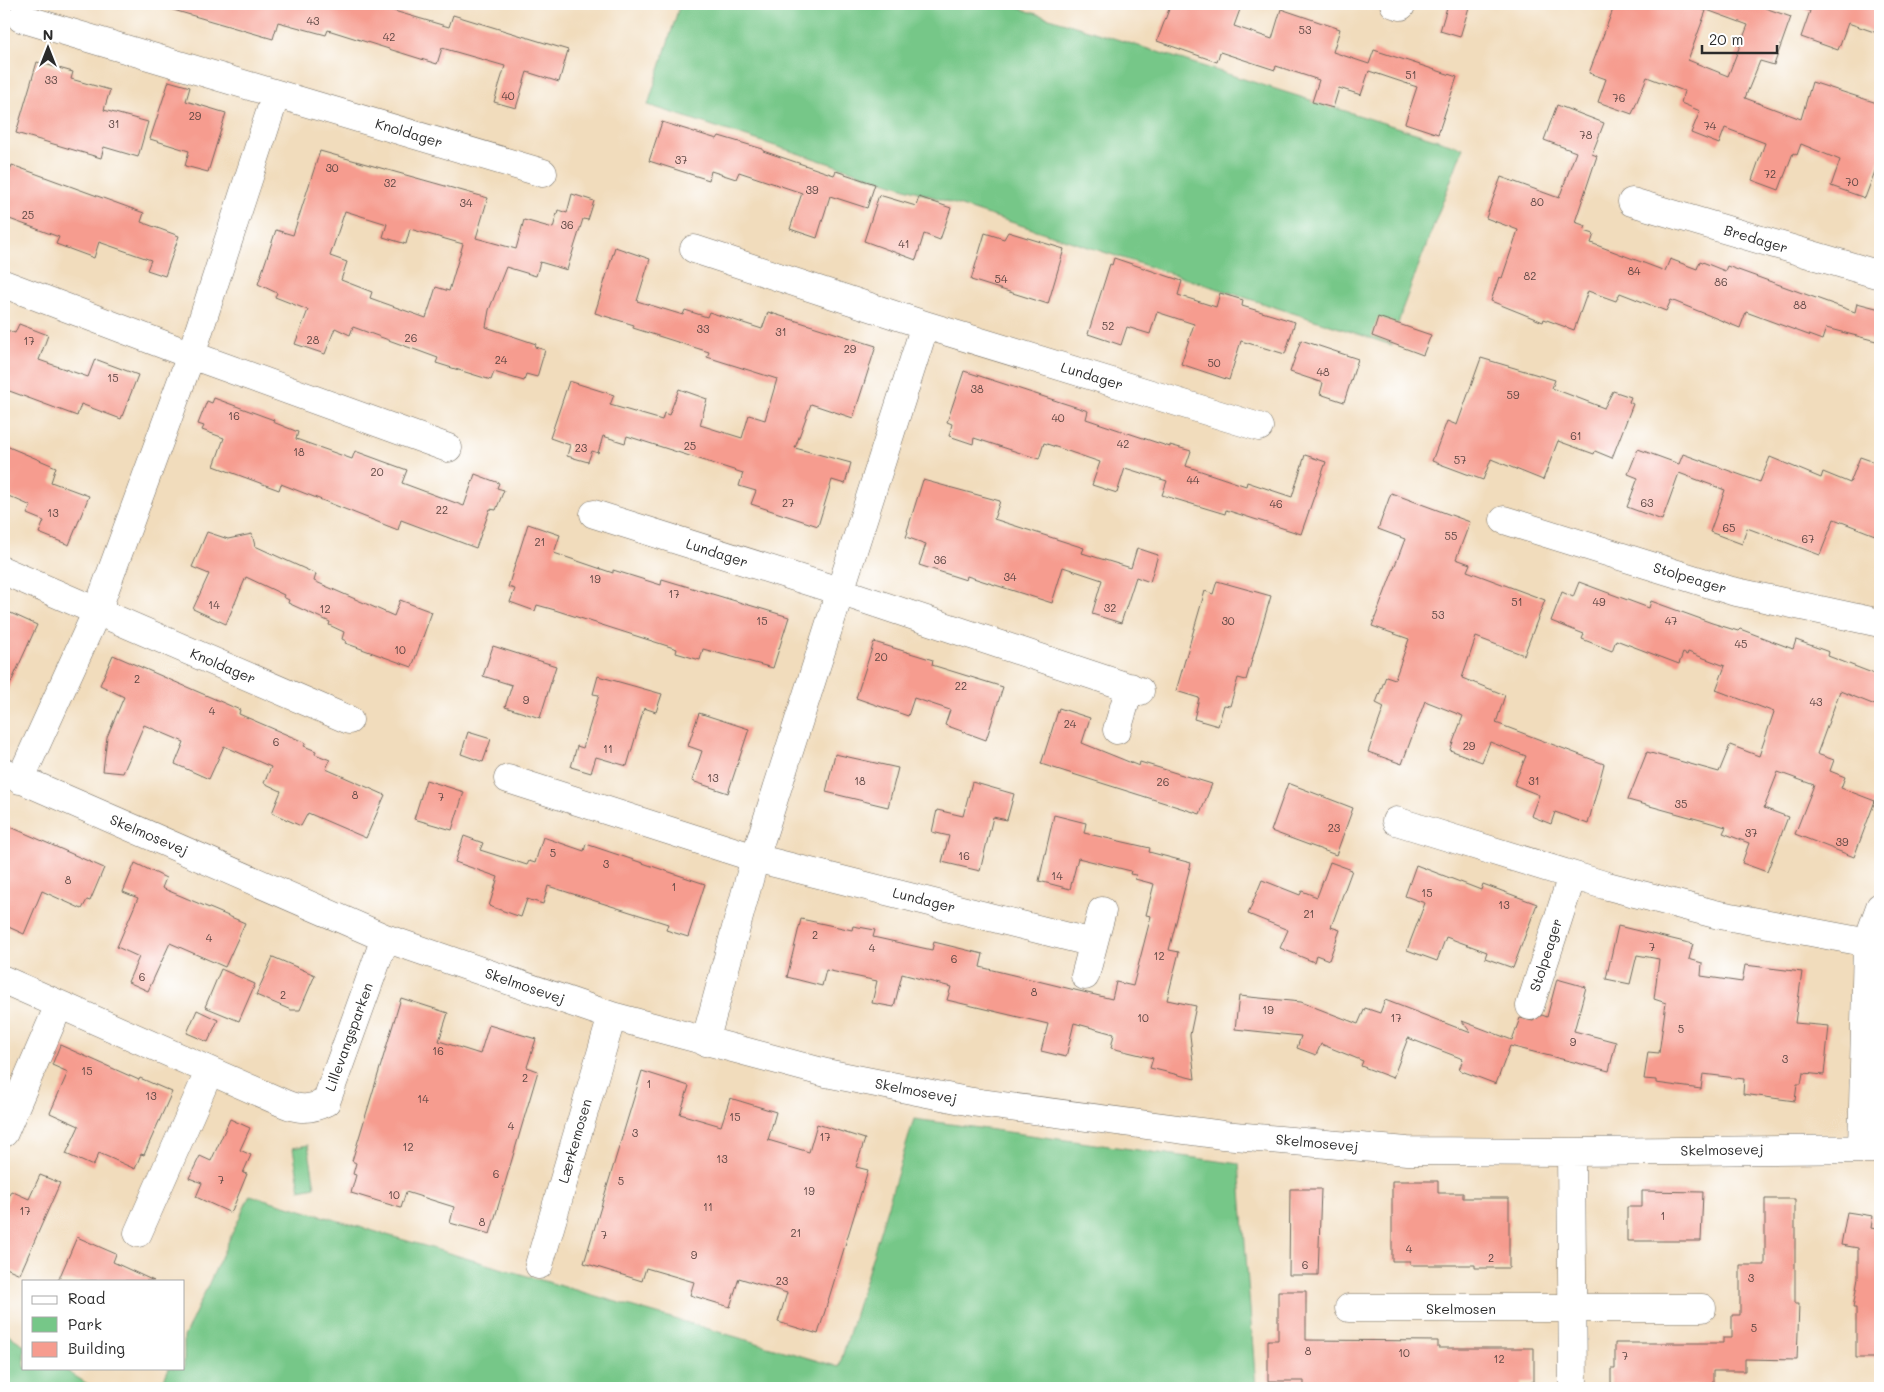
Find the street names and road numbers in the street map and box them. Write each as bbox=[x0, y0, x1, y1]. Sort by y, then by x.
street label: Knoldager bbox=[373, 113, 445, 152]
street label: Bredager bbox=[1722, 220, 1790, 257]
street label: Lundager bbox=[1059, 357, 1126, 394]
street label: Lundager bbox=[684, 534, 751, 571]
street label: Stolpeager bbox=[1651, 557, 1729, 598]
street label: Knoldager bbox=[188, 643, 259, 688]
street label: Skelmosevej bbox=[107, 810, 191, 860]
street label: Lundager bbox=[891, 883, 958, 916]
street label: Stolpeager bbox=[1525, 916, 1566, 994]
street label: Skelmosevej bbox=[483, 963, 568, 1008]
street label: Lillevangsparken bbox=[320, 980, 377, 1094]
street label: Skelmosevej bbox=[873, 1073, 959, 1108]
street label: Lærkemosen bbox=[553, 1096, 596, 1185]
street label: Skelmosevej bbox=[1275, 1129, 1359, 1156]
street label: Skelmosevej bbox=[1680, 1139, 1764, 1160]
street label: Skelmosen bbox=[1426, 1299, 1496, 1318]

